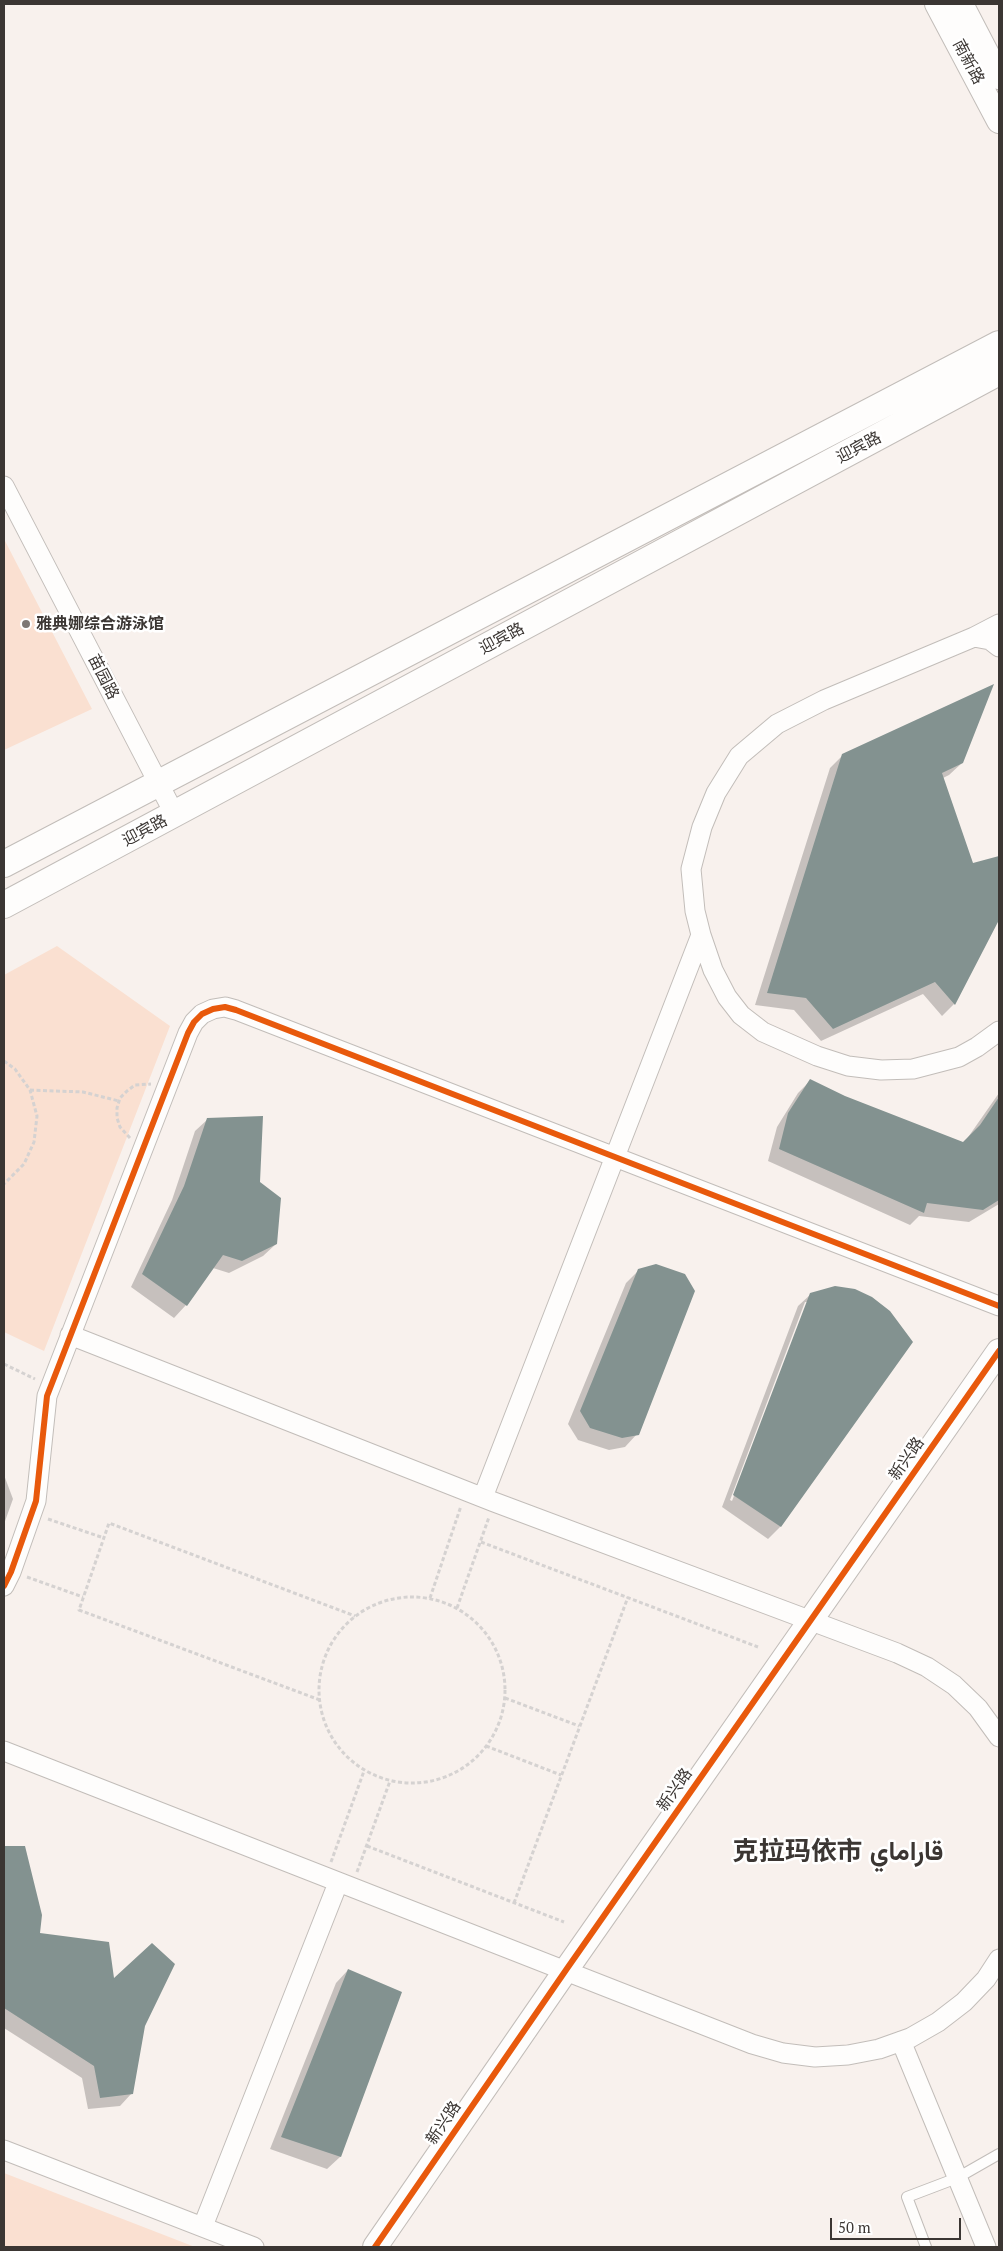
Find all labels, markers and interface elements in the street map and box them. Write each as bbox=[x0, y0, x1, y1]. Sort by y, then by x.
street label: 南新路 bbox=[948, 36, 988, 88]
street label: 迎宾路 bbox=[833, 428, 885, 468]
place label: 雅典娜综合游泳馆 bbox=[36, 614, 164, 634]
marker: 雅典娜综合游泳馆 bbox=[20, 618, 32, 630]
street label: 迎宾路 bbox=[476, 619, 528, 659]
street label: 苗园路 bbox=[84, 651, 122, 703]
street label: 迎宾路 bbox=[119, 811, 171, 851]
street label: 新兴路 bbox=[885, 1434, 929, 1484]
street label: 新兴路 bbox=[653, 1765, 697, 1815]
district label: 克拉玛依市 قاراماي bbox=[733, 1837, 943, 1869]
street label: 新兴路 bbox=[423, 2098, 465, 2148]
scale bar bbox=[833, 2208, 964, 2240]
text: 50 m bbox=[838, 2217, 871, 2237]

